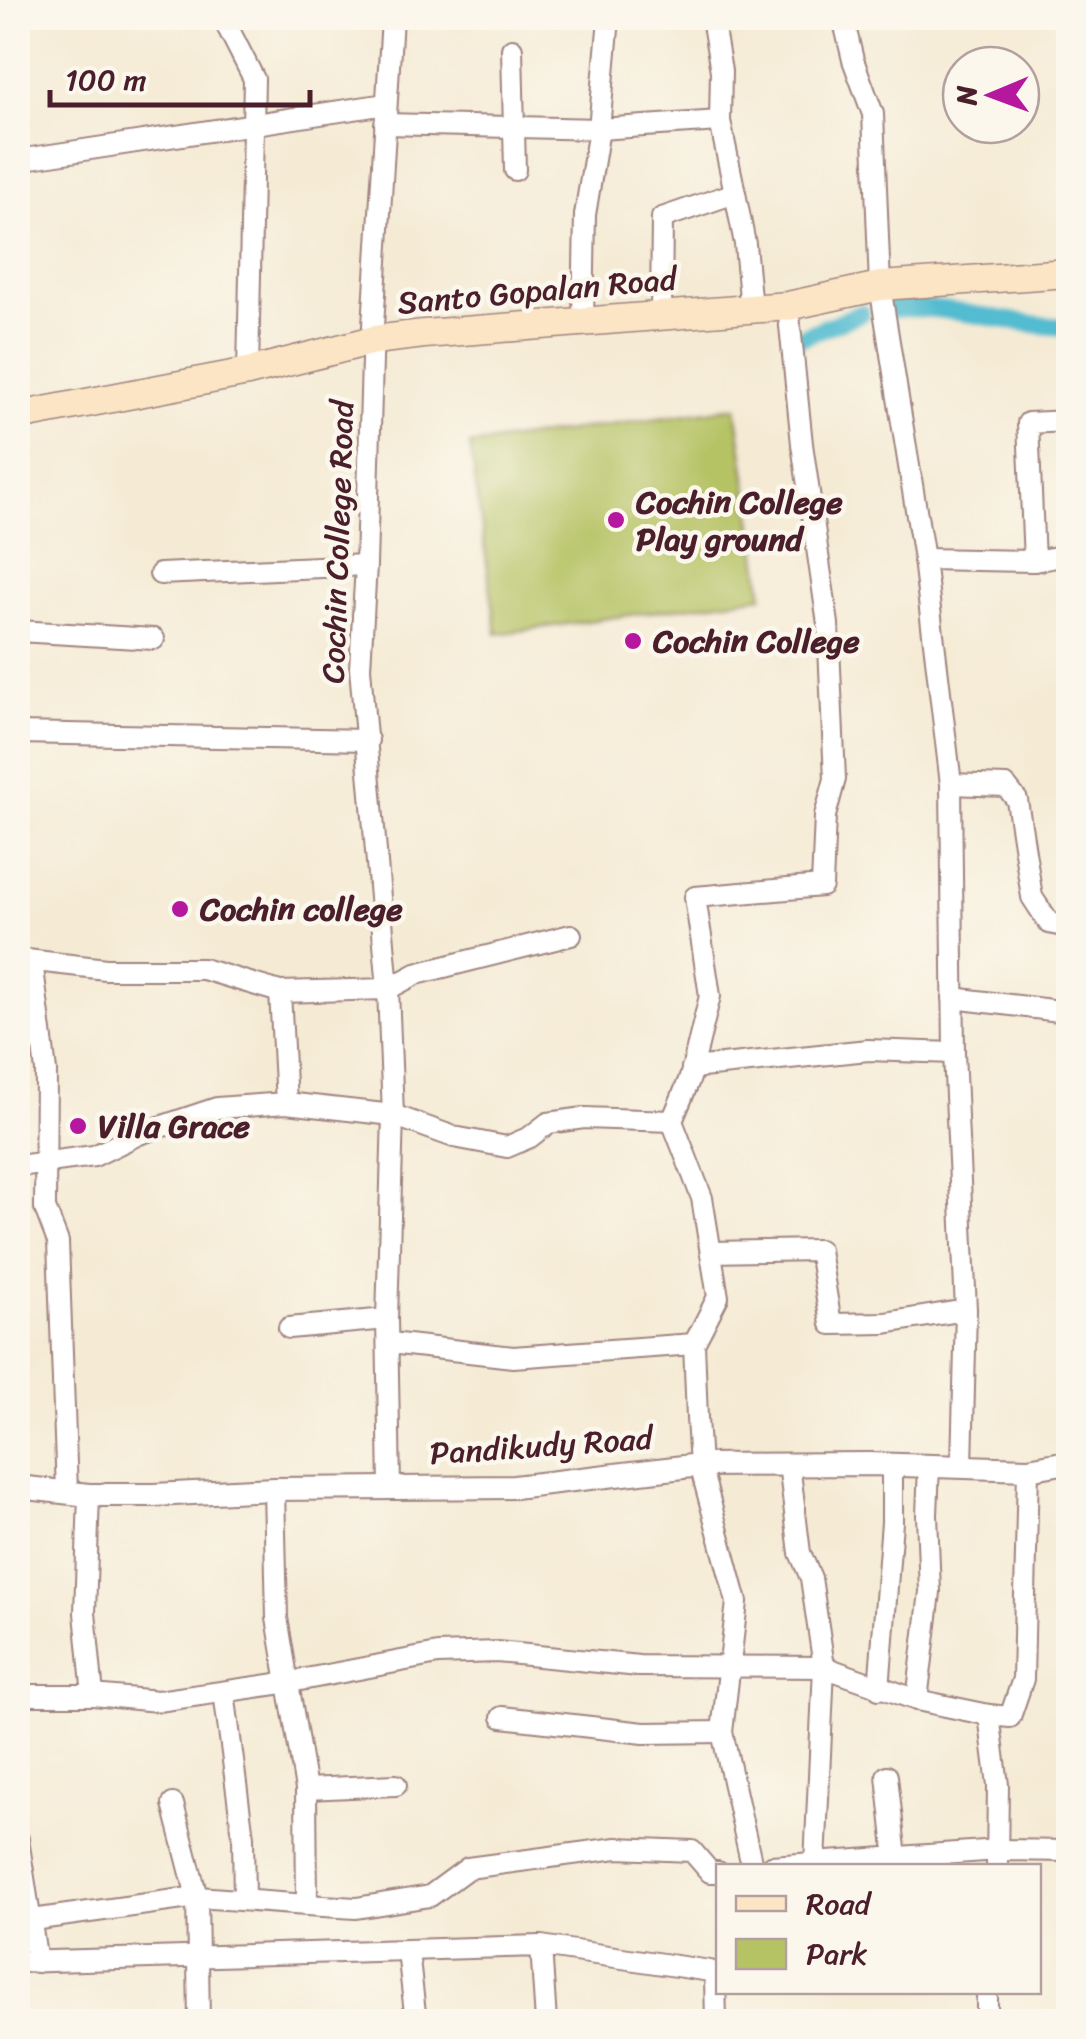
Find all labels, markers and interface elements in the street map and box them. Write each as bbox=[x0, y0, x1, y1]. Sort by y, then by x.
scale bar bbox=[50, 45, 310, 107]
north arrow bbox=[941, 45, 1041, 145]
text: 100 m bbox=[65, 53, 147, 107]
text: N bbox=[942, 85, 991, 107]
street label: Santo Gopalan Road bbox=[395, 250, 681, 332]
street label: Cochin College Road bbox=[305, 397, 371, 684]
place label: Cochin College Play ground bbox=[635, 474, 843, 568]
marker: Cochin College Play ground bbox=[605, 509, 627, 531]
place label: Cochin College bbox=[652, 613, 860, 670]
marker: Cochin College bbox=[622, 630, 644, 652]
place label: Cochin college bbox=[199, 881, 403, 938]
marker: Cochin college bbox=[169, 898, 191, 920]
place label: Villa Grace bbox=[98, 1098, 251, 1155]
marker: Villa Grace bbox=[67, 1115, 89, 1137]
street label: Pandikudy Road bbox=[428, 1410, 656, 1482]
legend bbox=[716, 1864, 1041, 1994]
text: Road bbox=[806, 1877, 873, 1931]
text: Park bbox=[806, 1927, 868, 1981]

